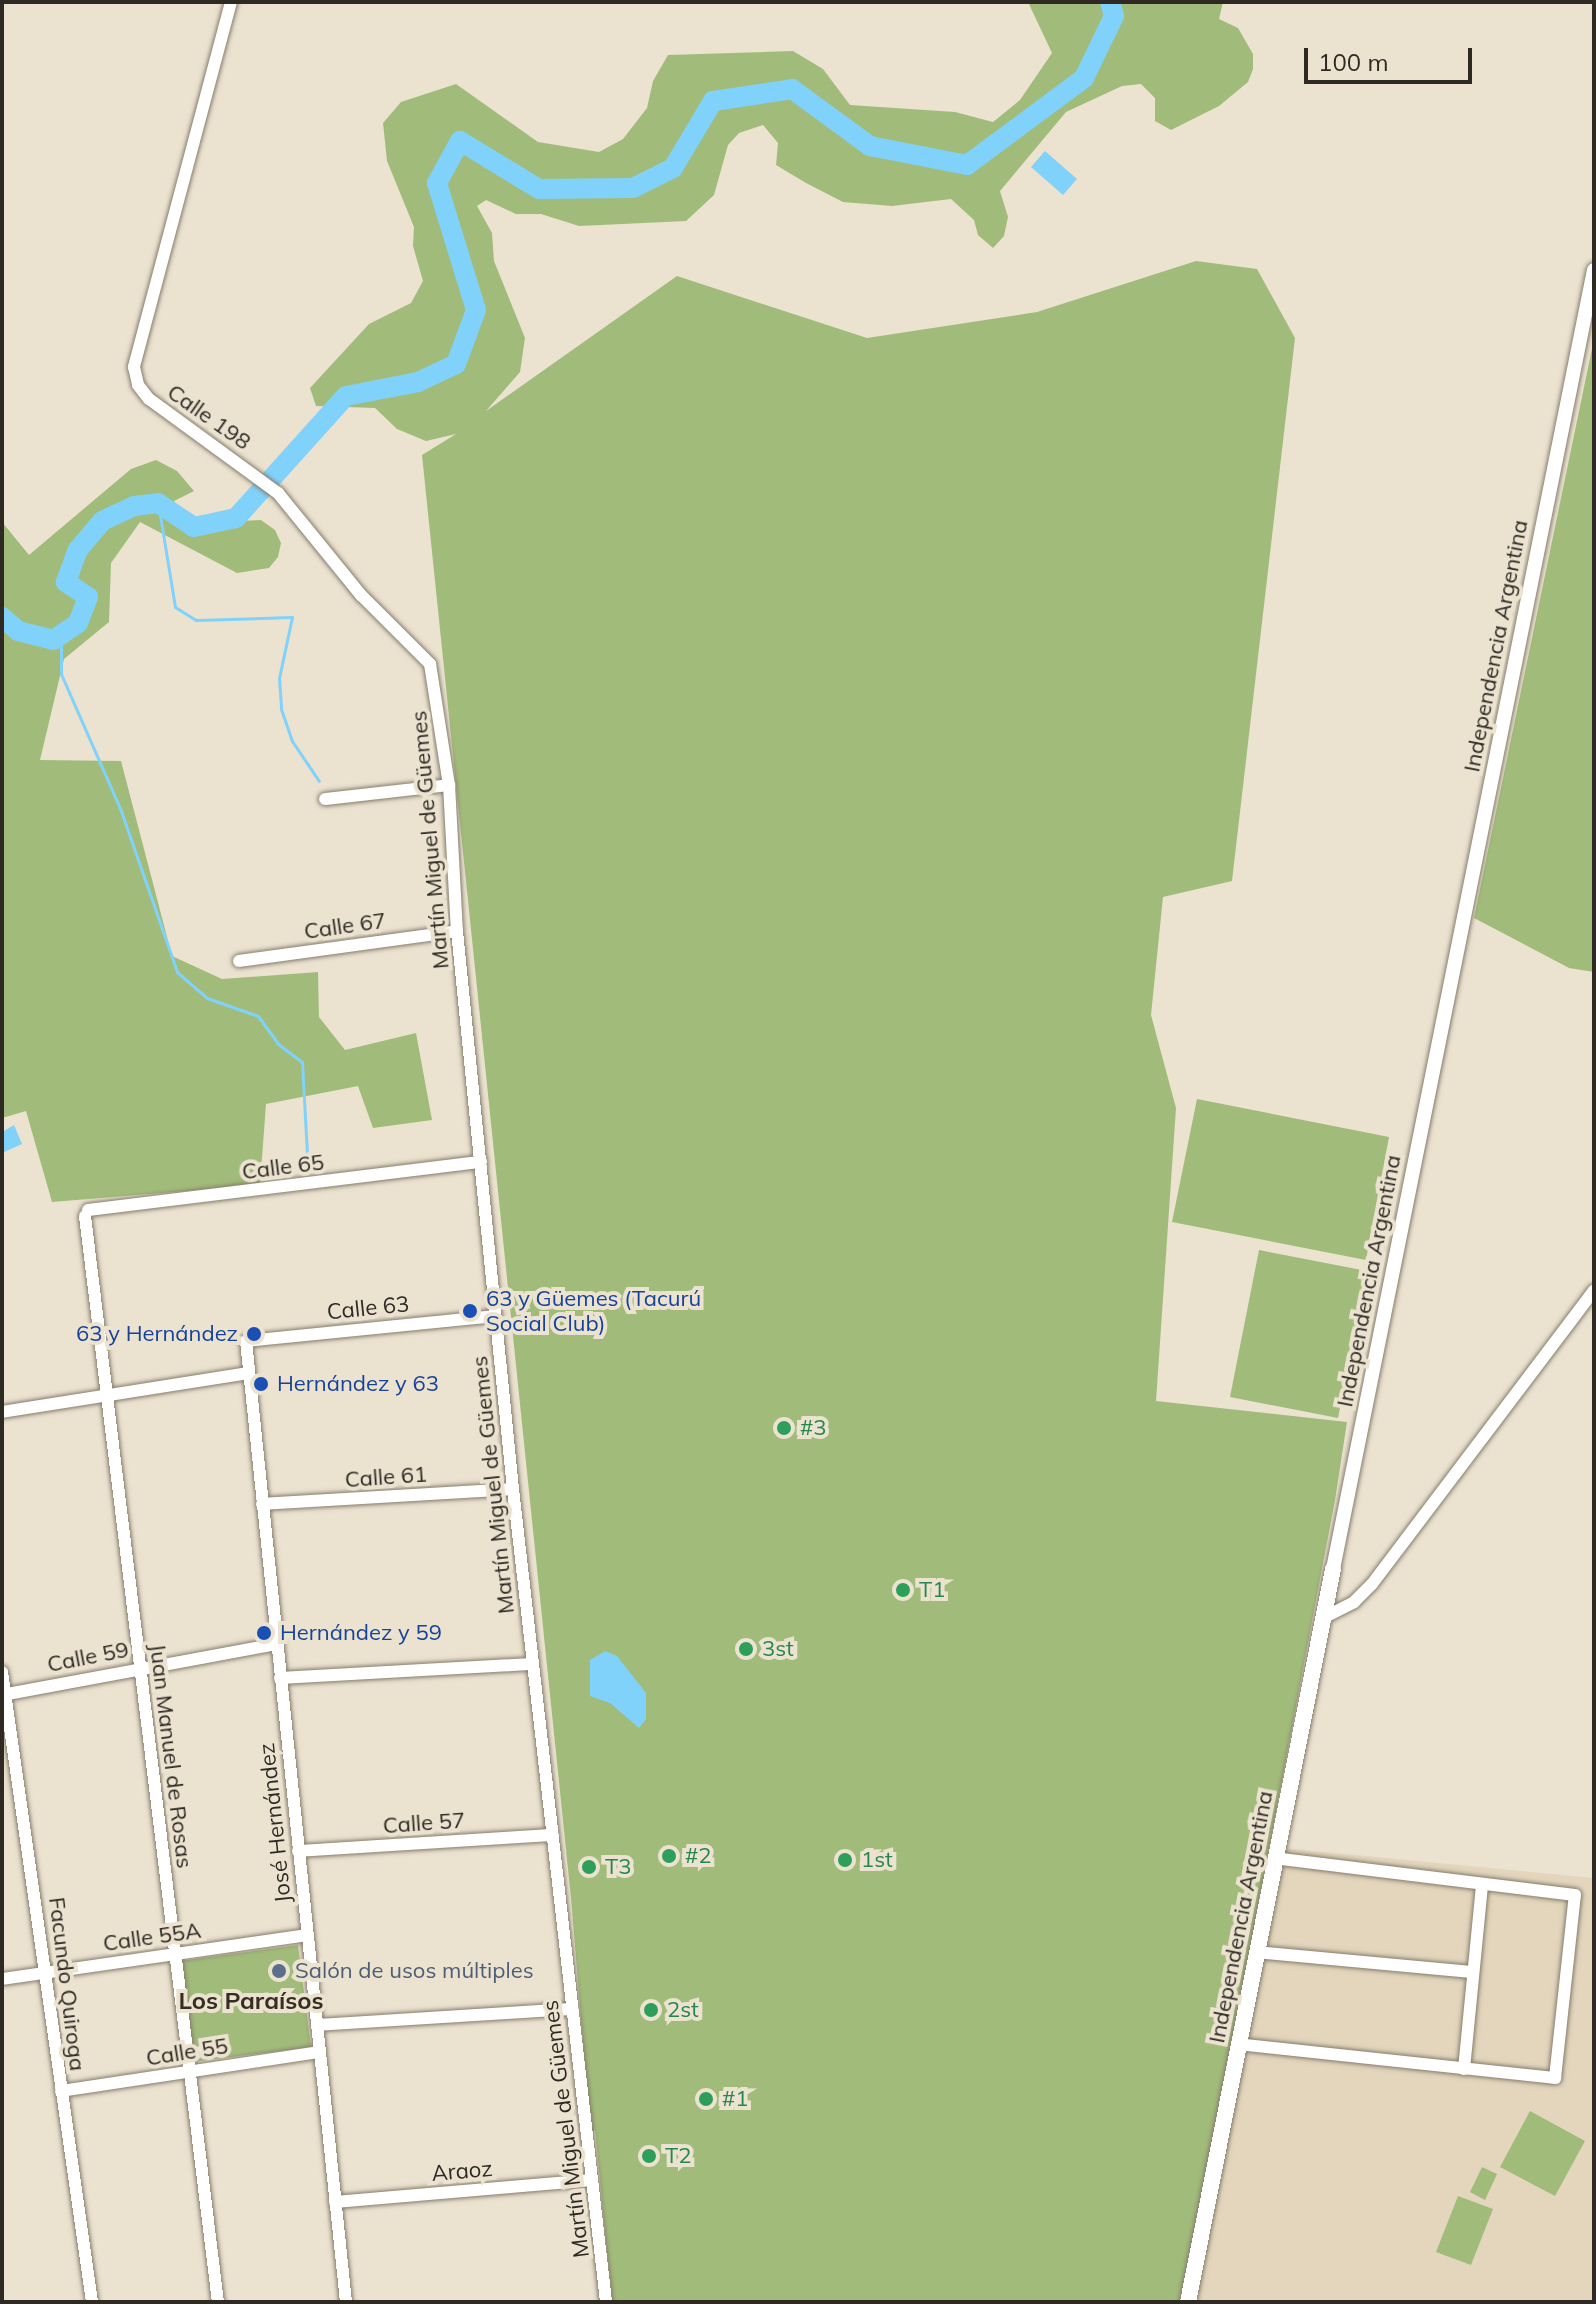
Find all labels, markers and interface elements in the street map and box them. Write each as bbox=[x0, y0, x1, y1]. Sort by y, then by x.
scale bar bbox=[1308, 32, 1476, 82]
text: 100 m bbox=[1318, 47, 1389, 77]
street label: Calle 198 bbox=[162, 379, 256, 455]
street label: Independencia Argentina bbox=[1459, 518, 1533, 774]
street label: Martín Miguel de Güemes bbox=[406, 710, 454, 970]
street label: Calle 67 bbox=[302, 907, 388, 945]
street label: Calle 65 bbox=[240, 1149, 326, 1185]
street label: Independencia Argentina bbox=[1332, 1153, 1406, 1409]
place label: 63 y Güemes (Tacurú Social Club) bbox=[486, 1285, 701, 1336]
street label: Calle 63 bbox=[326, 1291, 410, 1325]
marker: 63 y Güemes (Tacurú Social Club) bbox=[461, 1302, 479, 1320]
place label: 63 y Hernández bbox=[76, 1321, 238, 1347]
marker: 63 y Hernández bbox=[245, 1325, 263, 1343]
street label: Martín Miguel de Güemes bbox=[466, 1355, 520, 1615]
place label: Hernández y 63 bbox=[277, 1371, 439, 1397]
marker: Hernández y 63 bbox=[252, 1375, 270, 1393]
place label: #3 bbox=[800, 1415, 826, 1441]
marker: #3 bbox=[775, 1419, 793, 1437]
street label: Calle 61 bbox=[344, 1461, 428, 1493]
place label: T1 bbox=[919, 1577, 945, 1603]
marker: T1 bbox=[894, 1581, 912, 1599]
place label: Hernández y 59 bbox=[280, 1620, 442, 1646]
marker: Hernández y 59 bbox=[255, 1624, 273, 1642]
street label: Calle 59 bbox=[45, 1636, 131, 1678]
place label: 3st bbox=[762, 1636, 794, 1662]
marker: 3st bbox=[737, 1640, 755, 1658]
street label: Juan Manuel de Rosas bbox=[144, 1642, 198, 1870]
street label: José Hernández bbox=[253, 1742, 297, 1904]
street label: Independencia Argentina bbox=[1204, 1789, 1278, 2045]
street label: Calle 57 bbox=[382, 1807, 466, 1839]
place label: #2 bbox=[685, 1843, 711, 1869]
marker: #2 bbox=[660, 1847, 678, 1865]
place label: 1st bbox=[861, 1847, 893, 1873]
marker: 1st bbox=[836, 1851, 854, 1869]
place label: T3 bbox=[605, 1854, 631, 1880]
marker: T3 bbox=[580, 1858, 598, 1876]
street label: Facundo Quiroga bbox=[43, 1896, 91, 2072]
street label: Calle 55A bbox=[101, 1917, 203, 1957]
place label: Salón de usos múltiples bbox=[295, 1958, 534, 1984]
marker: Salón de usos múltiples bbox=[270, 1962, 288, 1980]
district label: Los Paraísos bbox=[178, 1987, 324, 2015]
place label: 2st bbox=[667, 1997, 699, 2023]
street label: Martín Miguel de Güemes bbox=[537, 1999, 595, 2259]
marker: 2st bbox=[642, 2001, 660, 2019]
street label: Calle 55 bbox=[144, 2033, 230, 2071]
place label: #1 bbox=[722, 2086, 748, 2112]
marker: #1 bbox=[697, 2090, 715, 2108]
place label: T2 bbox=[665, 2143, 691, 2169]
marker: T2 bbox=[640, 2147, 658, 2165]
street label: Araoz bbox=[430, 2155, 494, 2187]

